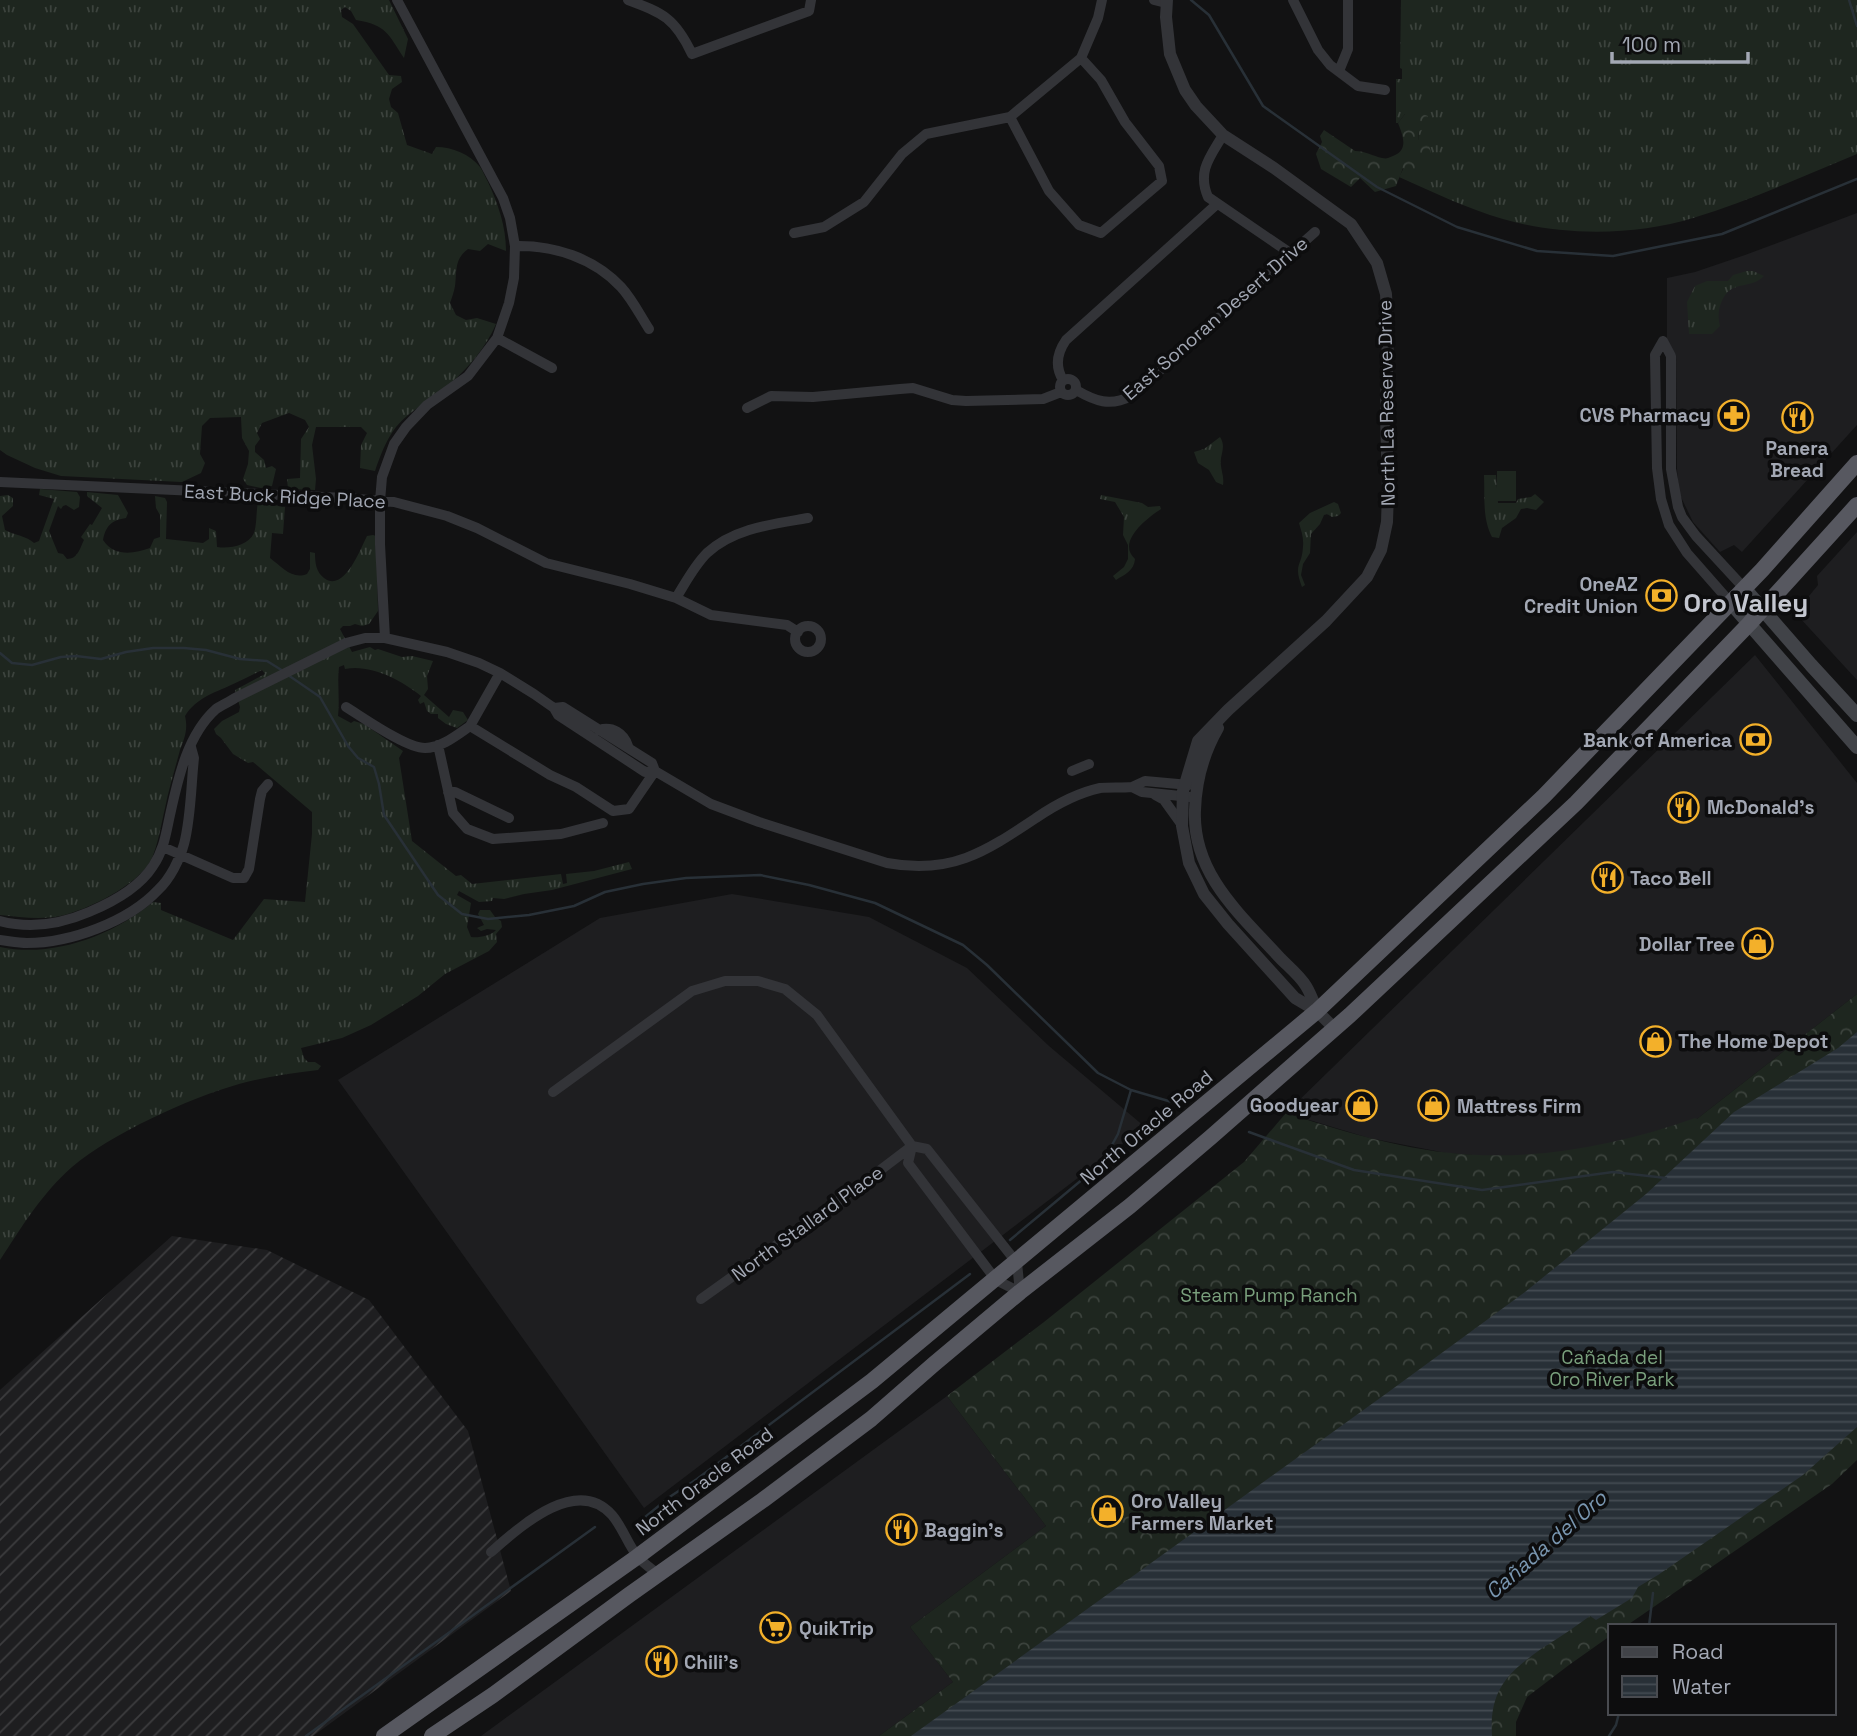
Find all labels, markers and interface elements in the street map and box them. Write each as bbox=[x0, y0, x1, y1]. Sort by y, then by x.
scale bar bbox=[1612, 21, 1748, 65]
text: 100 m bbox=[1622, 31, 1681, 58]
street label: East Sonoran Desert Drive bbox=[1118, 231, 1313, 406]
street label: North La Reserve Drive bbox=[1372, 300, 1401, 506]
pharmacy icon: CVS Pharmacy bbox=[1717, 398, 1751, 432]
restaurant icon: Panera Bread bbox=[1780, 400, 1814, 434]
place label: CVS Pharmacy bbox=[1579, 403, 1711, 428]
place label: Panera Bread bbox=[1765, 436, 1829, 483]
street label: East Buck Ridge Place bbox=[183, 479, 387, 514]
place label: OneAZ Credit Union bbox=[1524, 572, 1638, 619]
bank icon: OneAZ Credit Union bbox=[1644, 578, 1678, 612]
district label: Oro Valley bbox=[1684, 586, 1808, 620]
bank icon: Bank of America bbox=[1738, 723, 1772, 757]
place label: Bank of America bbox=[1583, 728, 1732, 753]
restaurant icon: McDonald's bbox=[1667, 790, 1701, 824]
place label: McDonald's bbox=[1707, 795, 1814, 820]
restaurant icon: Taco Bell bbox=[1590, 861, 1624, 895]
place label: Taco Bell bbox=[1630, 866, 1712, 891]
shop icon: Dollar Tree bbox=[1741, 927, 1775, 961]
place label: Dollar Tree bbox=[1639, 932, 1735, 957]
shop icon: The Home Depot bbox=[1638, 1024, 1672, 1058]
place label: The Home Depot bbox=[1678, 1029, 1829, 1054]
street label: North Oracle Road bbox=[1075, 1065, 1218, 1190]
shop icon: Goodyear bbox=[1345, 1088, 1379, 1122]
shop icon: Mattress Firm bbox=[1417, 1089, 1451, 1123]
place label: Goodyear bbox=[1250, 1093, 1339, 1118]
place label: Mattress Firm bbox=[1457, 1094, 1581, 1119]
street label: North Stallard Place bbox=[726, 1160, 888, 1287]
park label: Steam Pump Ranch bbox=[1180, 1283, 1358, 1308]
park label: Cañada del Oro River Park bbox=[1549, 1345, 1675, 1392]
street label: North Oracle Road bbox=[631, 1422, 778, 1541]
water label: Cañada del Oro bbox=[1479, 1484, 1613, 1605]
place label: Oro Valley Farmers Market bbox=[1131, 1489, 1274, 1536]
shop icon: Oro Valley Farmers Market bbox=[1091, 1495, 1125, 1529]
restaurant icon: Baggin's bbox=[884, 1513, 918, 1547]
place label: Baggin's bbox=[924, 1518, 1003, 1543]
supermarket icon: QuikTrip bbox=[759, 1611, 793, 1645]
place label: QuikTrip bbox=[799, 1616, 874, 1641]
legend bbox=[1608, 1624, 1836, 1715]
text: Road bbox=[1672, 1638, 1724, 1665]
restaurant icon: Chili's bbox=[644, 1645, 678, 1679]
place label: Chili's bbox=[684, 1650, 738, 1675]
text: Water bbox=[1672, 1673, 1731, 1700]

